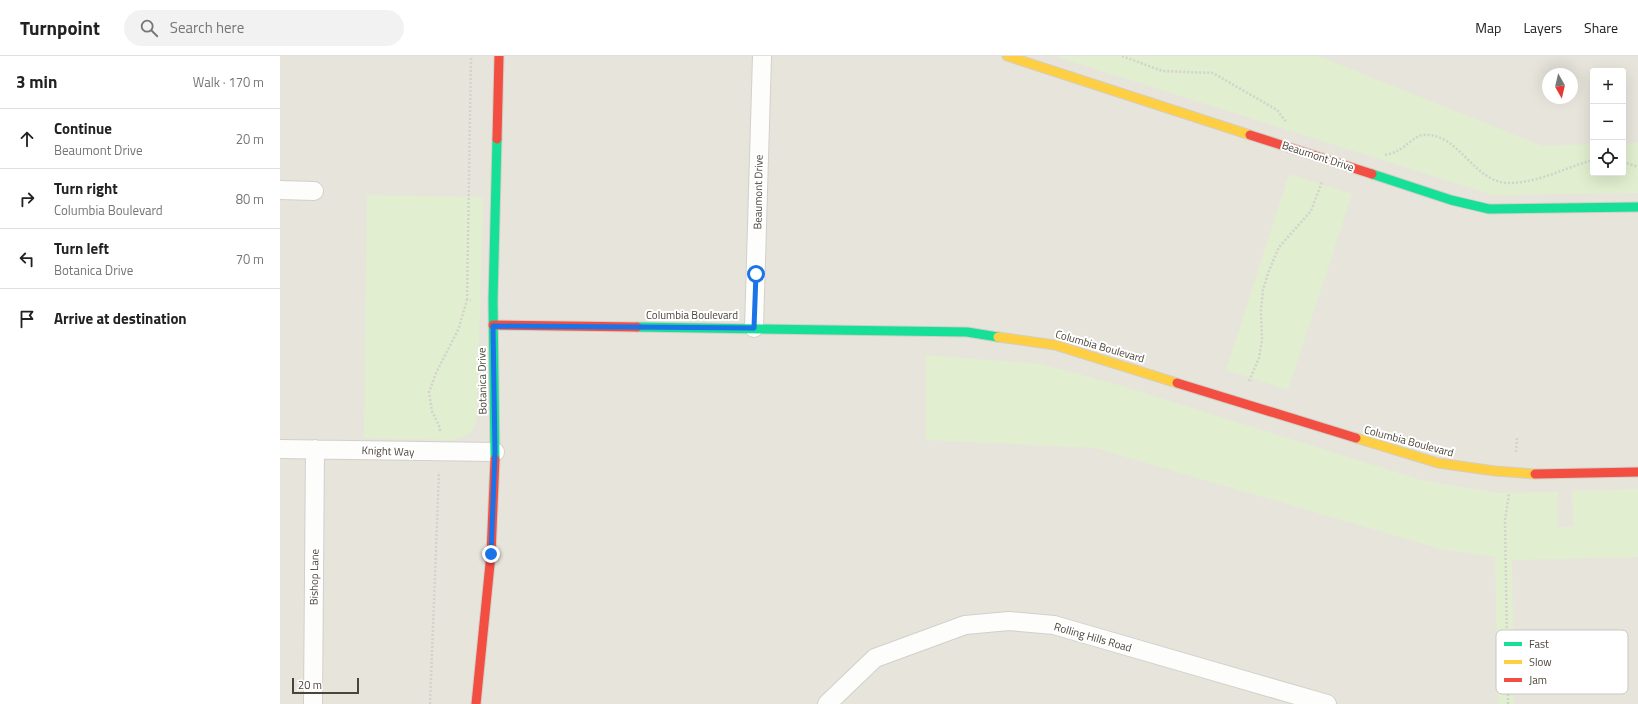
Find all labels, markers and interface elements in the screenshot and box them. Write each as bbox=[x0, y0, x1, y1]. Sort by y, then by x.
search box bbox=[124, 10, 404, 46]
text: Turnpoint bbox=[20, 13, 100, 42]
text: Search here bbox=[170, 16, 244, 39]
icon: search bbox=[138, 17, 160, 39]
text: Map bbox=[1475, 17, 1501, 38]
text: Layers bbox=[1523, 17, 1562, 38]
text: Share bbox=[1584, 17, 1618, 38]
north arrow bbox=[1542, 68, 1578, 104]
map controls bbox=[1590, 68, 1626, 176]
button: + bbox=[1590, 68, 1626, 104]
text: 3 min bbox=[16, 69, 57, 95]
text: Walk · 170 m bbox=[193, 72, 264, 92]
button: − bbox=[1590, 104, 1626, 140]
text: Continue bbox=[54, 117, 112, 140]
icon: ahead bbox=[16, 128, 38, 150]
text: 20 m bbox=[236, 129, 264, 149]
street label: Beaumont Drive bbox=[1280, 137, 1357, 175]
text: Beaumont Drive bbox=[54, 140, 143, 160]
button: locate bbox=[1590, 140, 1626, 176]
street label: Beaumont Drive bbox=[749, 154, 767, 230]
text: Turn right bbox=[54, 177, 118, 200]
icon: right bbox=[16, 188, 38, 210]
text: 80 m bbox=[236, 189, 264, 209]
text: Columbia Boulevard bbox=[54, 200, 163, 220]
text: Turn left bbox=[54, 237, 109, 260]
icon: left bbox=[16, 248, 38, 270]
text: 70 m bbox=[236, 249, 264, 269]
text: Botanica Drive bbox=[54, 260, 133, 280]
route start bbox=[747, 265, 765, 283]
text: Arrive at destination bbox=[54, 307, 187, 330]
street label: Columbia Boulevard bbox=[646, 307, 738, 323]
icon: arrive bbox=[16, 308, 38, 330]
street label: Columbia Boulevard bbox=[1054, 326, 1147, 366]
street label: Botanica Drive bbox=[473, 347, 491, 415]
street label: Columbia Boulevard bbox=[1362, 421, 1456, 461]
street label: Knight Way bbox=[361, 442, 415, 460]
route end bbox=[482, 545, 500, 563]
street label: Bishop Lane bbox=[306, 548, 322, 605]
street label: Rolling Hills Road bbox=[1052, 618, 1134, 656]
legend bbox=[1496, 630, 1628, 694]
text: Fast bbox=[1529, 636, 1549, 652]
text: Slow bbox=[1529, 654, 1552, 670]
text: Jam bbox=[1529, 672, 1547, 688]
scale bar bbox=[292, 676, 359, 695]
text: 20 m bbox=[298, 677, 322, 693]

